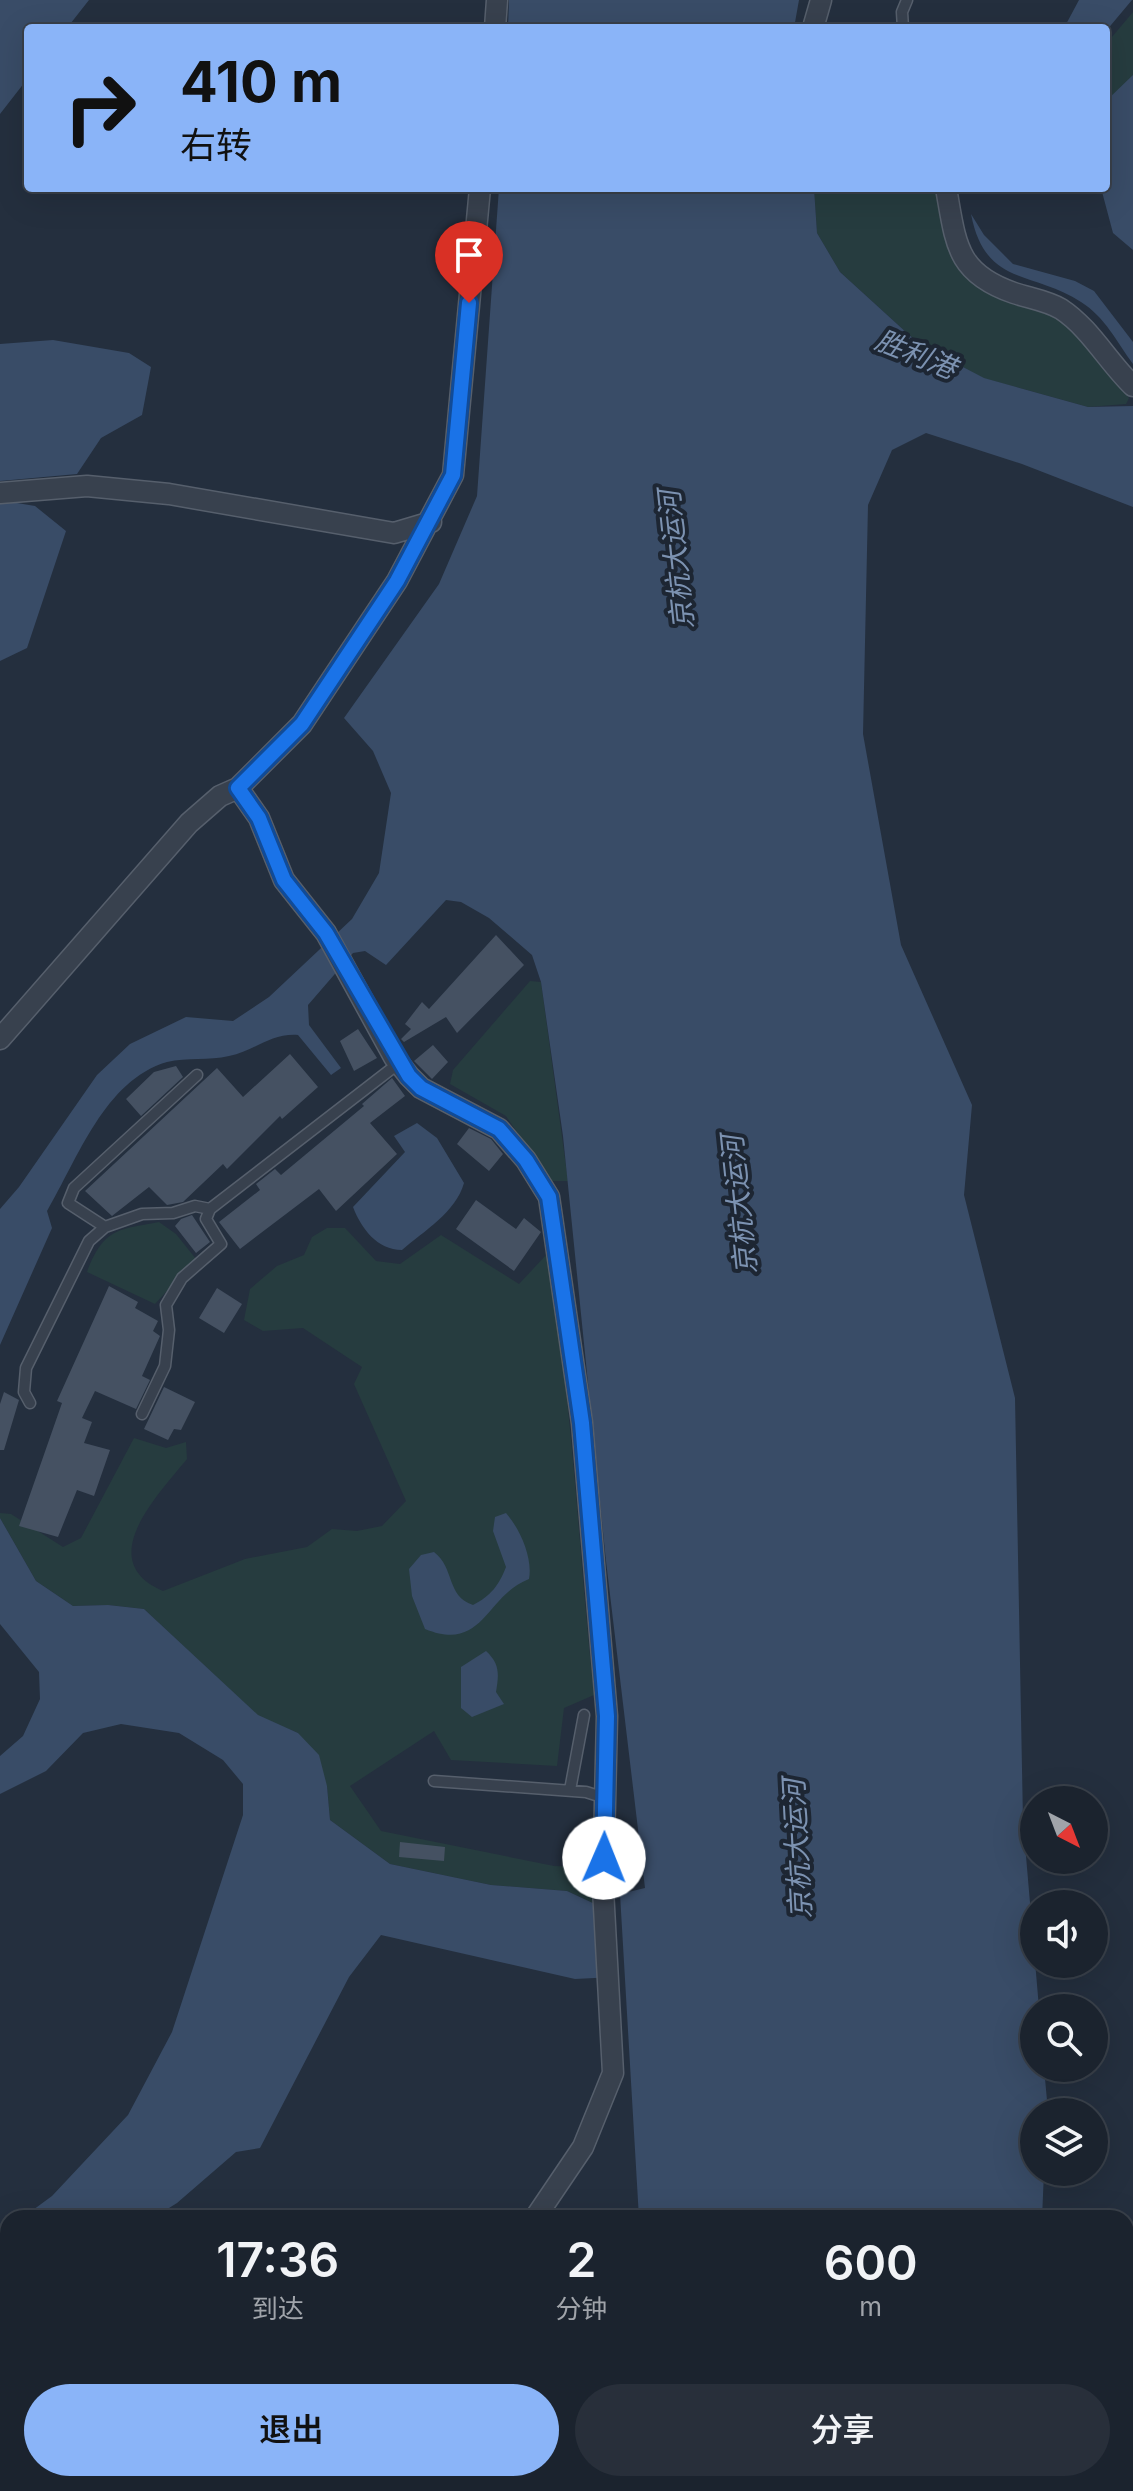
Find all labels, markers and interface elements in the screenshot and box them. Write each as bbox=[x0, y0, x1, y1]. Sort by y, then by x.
text: 410 m bbox=[180, 48, 342, 116]
icon: right bbox=[48, 56, 152, 160]
text: 右转 bbox=[180, 123, 252, 167]
pin bbox=[435, 221, 503, 303]
icon: arrive bbox=[447, 233, 491, 277]
water label: 胜利港 bbox=[871, 323, 965, 387]
water label: 京杭大运河 bbox=[651, 484, 700, 631]
water label: 京杭大运河 bbox=[714, 1129, 763, 1276]
water label: 京杭大运河 bbox=[776, 1773, 818, 1920]
north arrow bbox=[1020, 1786, 1108, 1874]
map controls bbox=[1020, 1786, 1108, 2186]
position arrow bbox=[562, 1816, 646, 1900]
button: sound bbox=[1020, 1890, 1108, 1978]
button: search bbox=[1020, 1994, 1108, 2082]
button: layers bbox=[1020, 2098, 1108, 2186]
text: 17:36 bbox=[216, 2230, 339, 2289]
text: 2 bbox=[566, 2230, 596, 2289]
text: 600 bbox=[824, 2233, 918, 2292]
text: m bbox=[859, 2291, 882, 2322]
text: 到达 bbox=[252, 2293, 304, 2324]
text: 分钟 bbox=[555, 2293, 607, 2324]
button: 退出 bbox=[24, 2384, 559, 2476]
button: 分享 bbox=[575, 2384, 1110, 2476]

